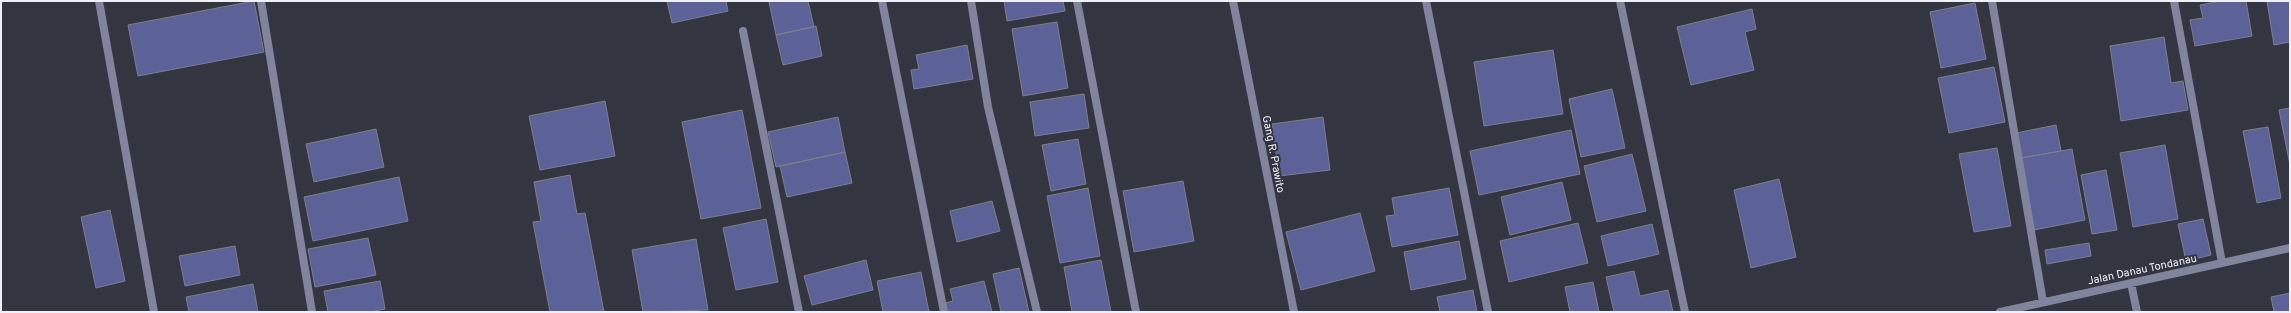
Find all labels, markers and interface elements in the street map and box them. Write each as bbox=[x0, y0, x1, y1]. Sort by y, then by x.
street label: Gang R. Prawito bbox=[1259, 114, 1287, 194]
street label: Jalan Danau Tondanau bbox=[2086, 252, 2198, 288]

